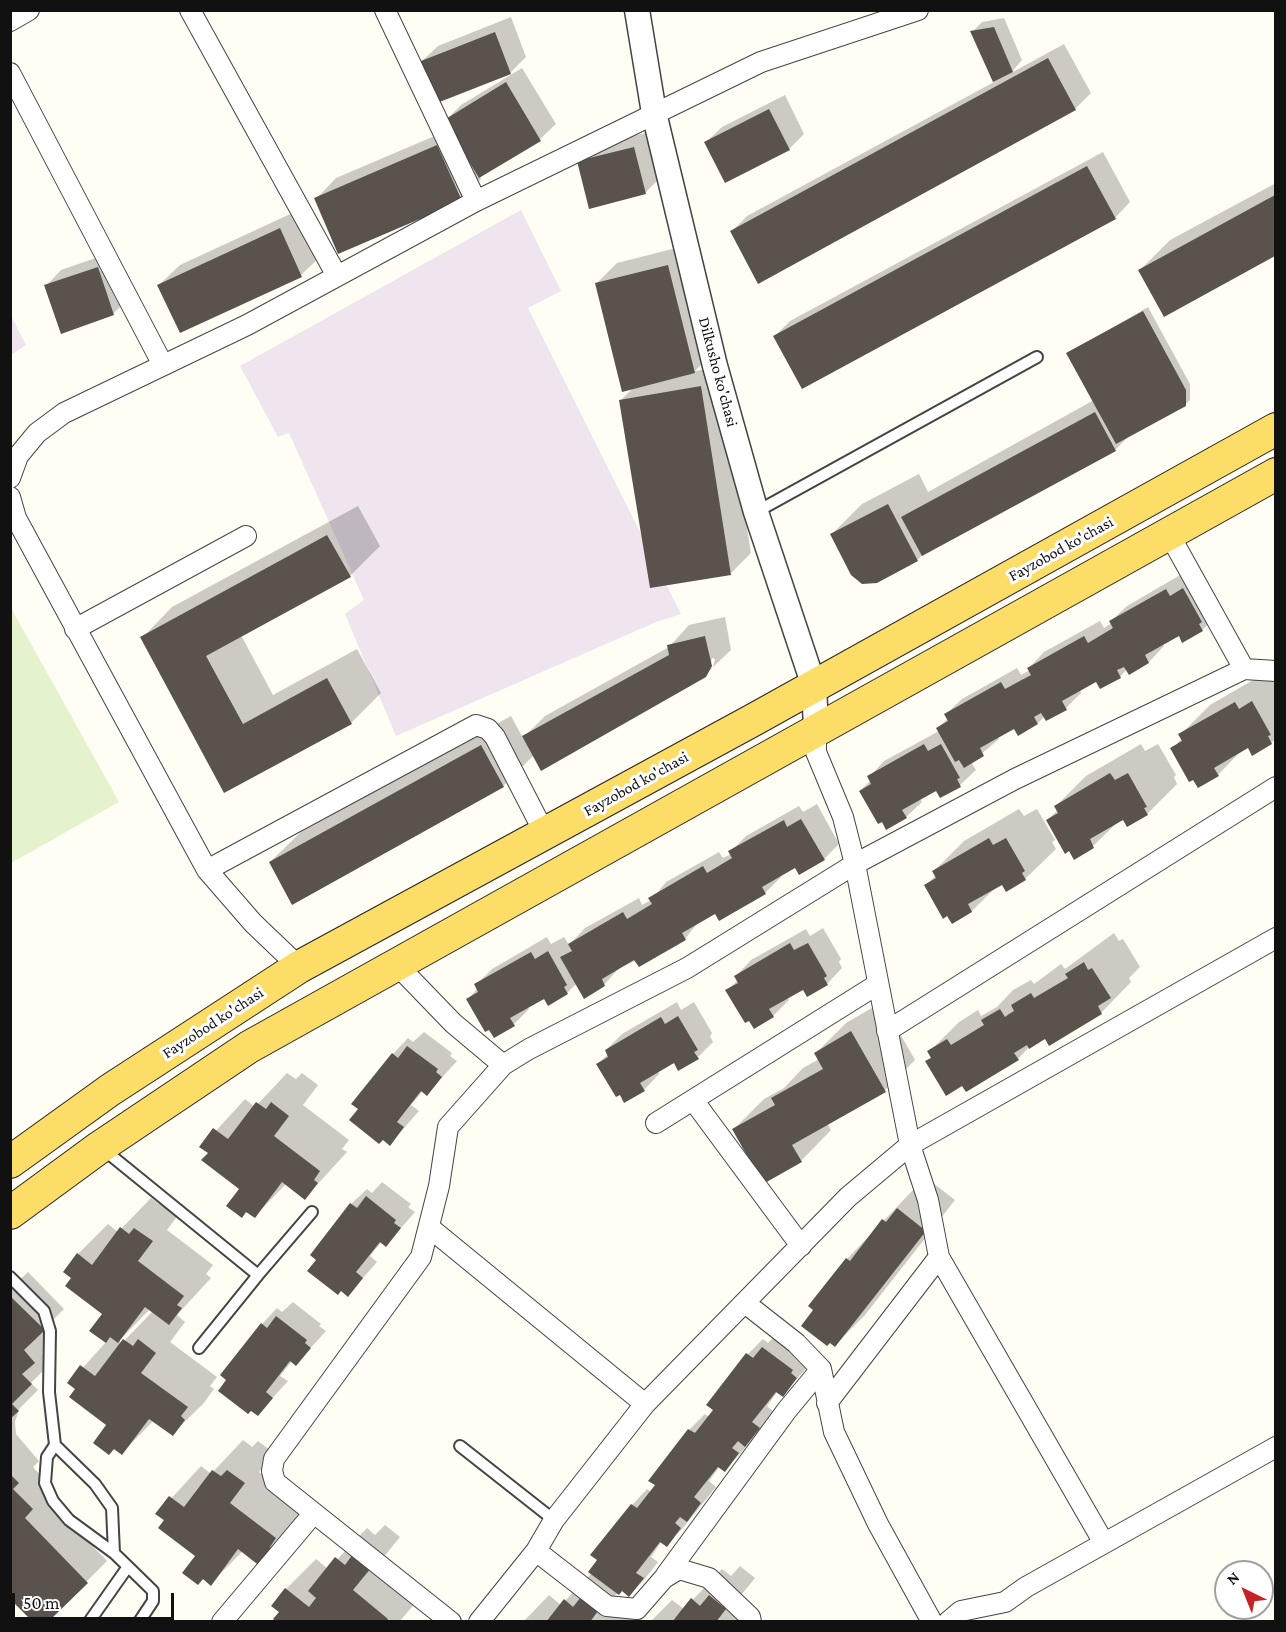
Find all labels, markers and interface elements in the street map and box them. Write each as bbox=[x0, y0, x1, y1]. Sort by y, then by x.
street label: Dilkusho ko'chasi bbox=[694, 315, 742, 429]
street label: Fayzobod ko'chasi bbox=[1005, 512, 1117, 586]
street label: Fayzobod ko'chasi bbox=[580, 747, 692, 821]
street label: Fayzobod ko'chasi bbox=[159, 983, 267, 1063]
north arrow bbox=[1214, 1560, 1274, 1620]
text: N bbox=[1223, 1568, 1243, 1588]
scale bar bbox=[15, 1581, 177, 1619]
text: 50 m bbox=[23, 1593, 60, 1613]

